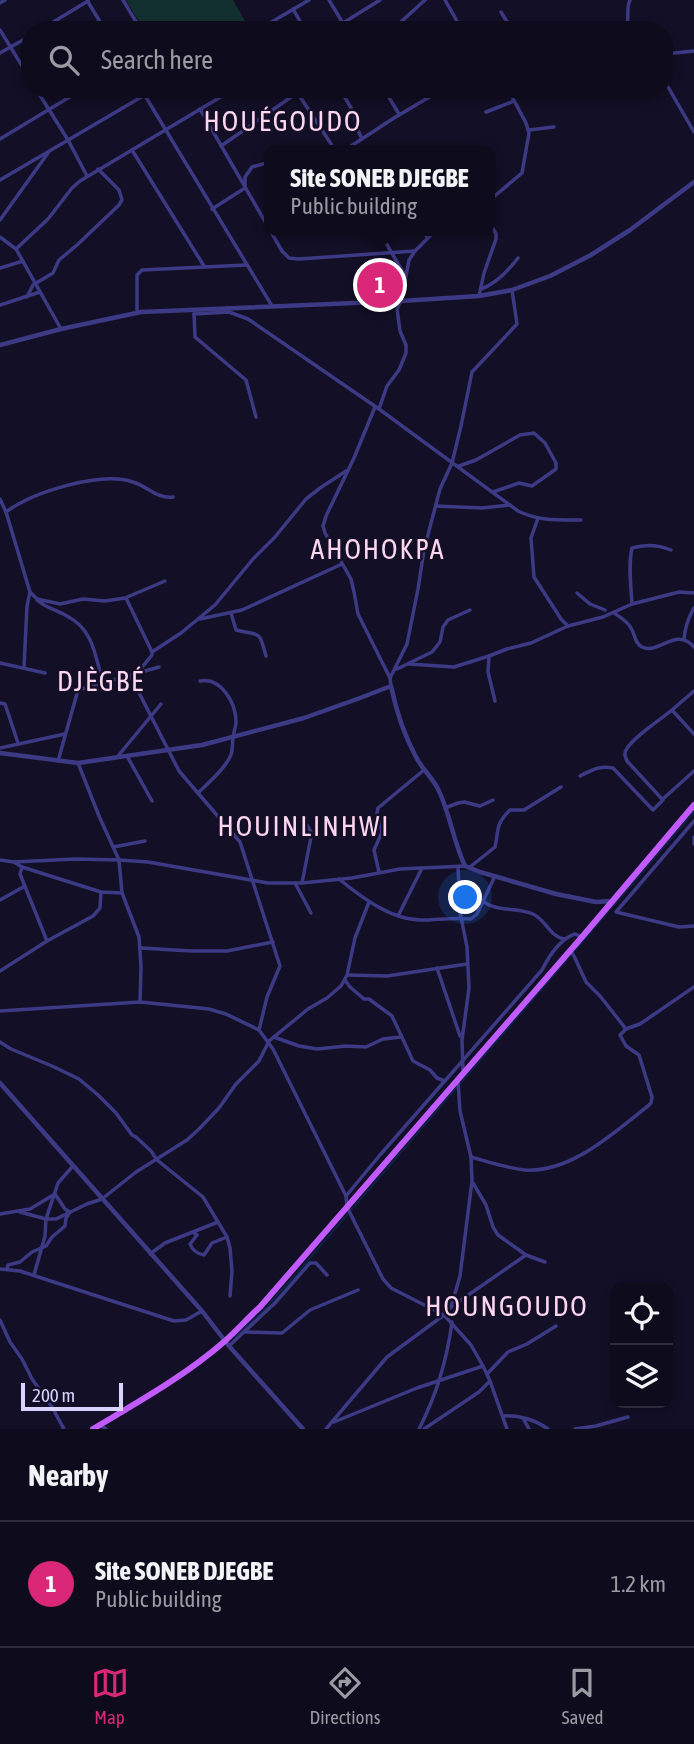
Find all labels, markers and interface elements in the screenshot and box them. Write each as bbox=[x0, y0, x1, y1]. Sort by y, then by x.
search box bbox=[21, 21, 673, 98]
icon: search bbox=[45, 41, 83, 79]
text: Search here bbox=[101, 45, 213, 75]
district label: HOUÉGOUDO bbox=[204, 105, 362, 137]
popup bbox=[264, 145, 495, 236]
text: Site SONEB DJEGBE bbox=[290, 163, 469, 193]
text: Public building bbox=[290, 193, 417, 219]
pin: 1 bbox=[357, 259, 403, 311]
district label: AHOHOKPA bbox=[310, 533, 446, 565]
district label: DJÈGBÉ bbox=[57, 665, 145, 697]
district label: HOUINLINHWI bbox=[217, 810, 391, 842]
your location bbox=[448, 880, 482, 914]
map controls bbox=[610, 1282, 673, 1408]
button: locate bbox=[610, 1282, 673, 1345]
district label: HOUNGOUDO bbox=[425, 1290, 589, 1322]
button: layers bbox=[610, 1345, 673, 1408]
scale bar bbox=[21, 1380, 122, 1412]
text: 200 m bbox=[32, 1384, 75, 1406]
text: Nearby bbox=[28, 1458, 108, 1492]
text: Site SONEB DJEGBE bbox=[95, 1556, 273, 1586]
text: 1 bbox=[46, 1571, 56, 1597]
text: 1.2 km bbox=[610, 1571, 666, 1597]
text: Public building bbox=[95, 1586, 222, 1612]
tab: Map bbox=[91, 1664, 129, 1728]
tab: Directions bbox=[310, 1664, 380, 1728]
tab: Saved bbox=[561, 1664, 603, 1728]

